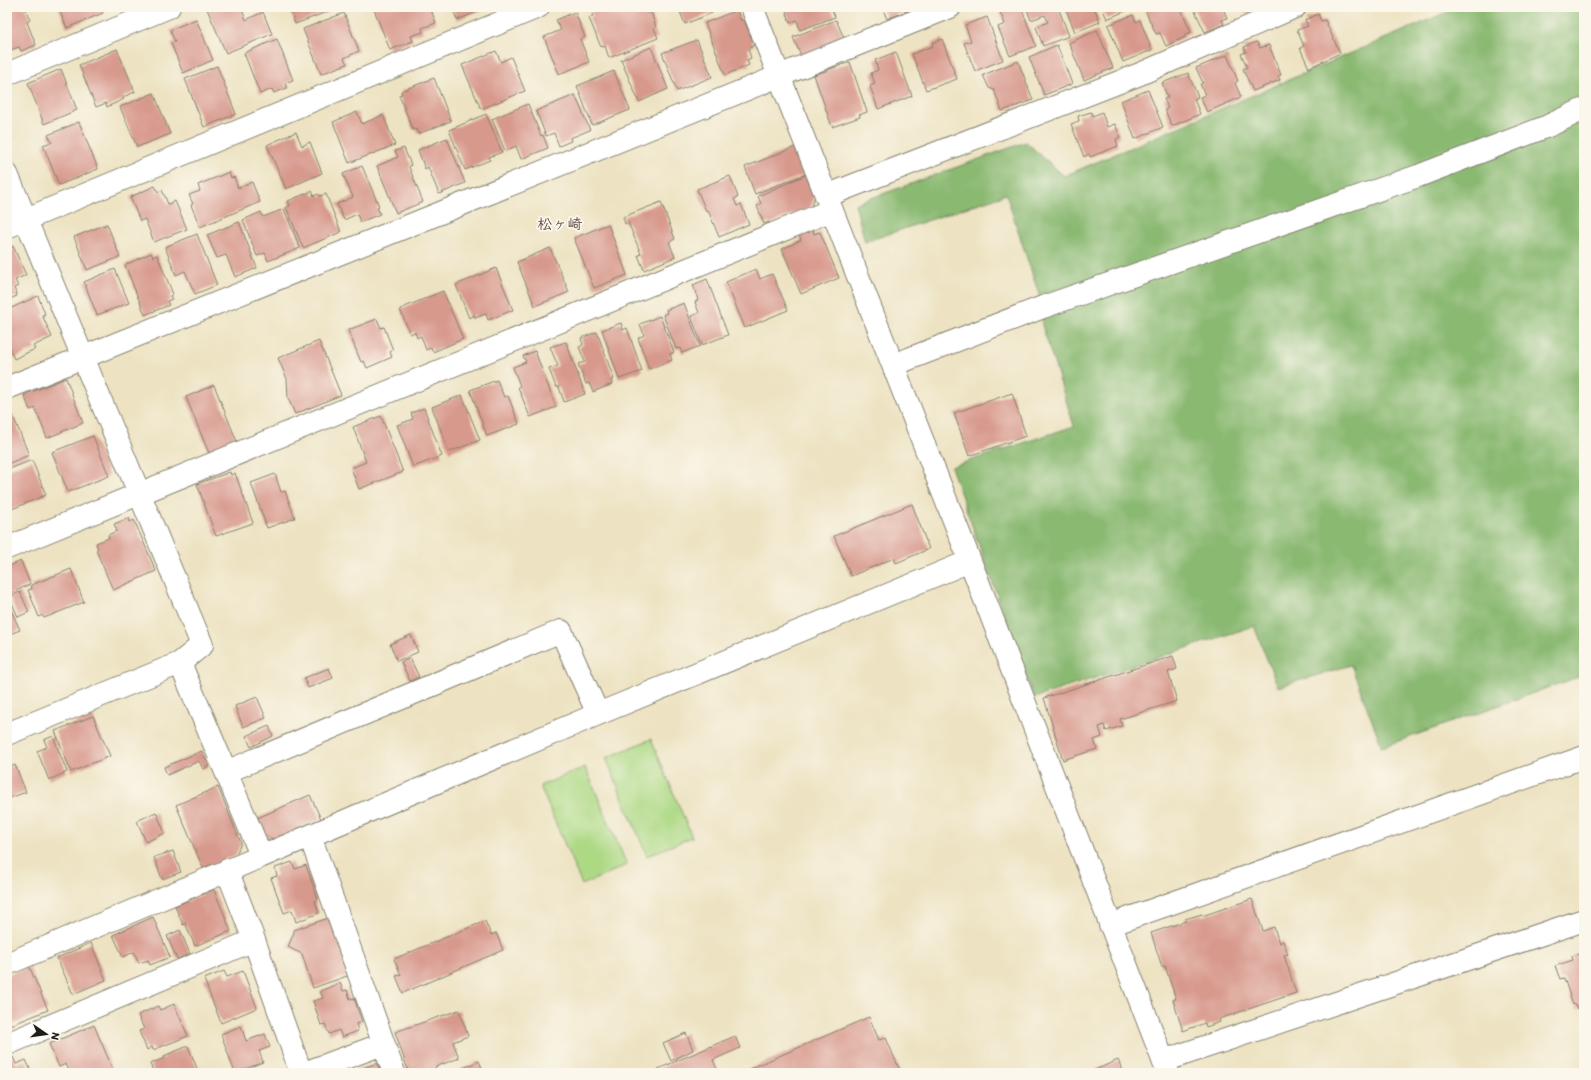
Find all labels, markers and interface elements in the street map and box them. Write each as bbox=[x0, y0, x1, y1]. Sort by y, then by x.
district label: 松ヶ崎 bbox=[537, 215, 583, 233]
north arrow bbox=[26, 1014, 66, 1054]
text: N bbox=[48, 1031, 62, 1041]

